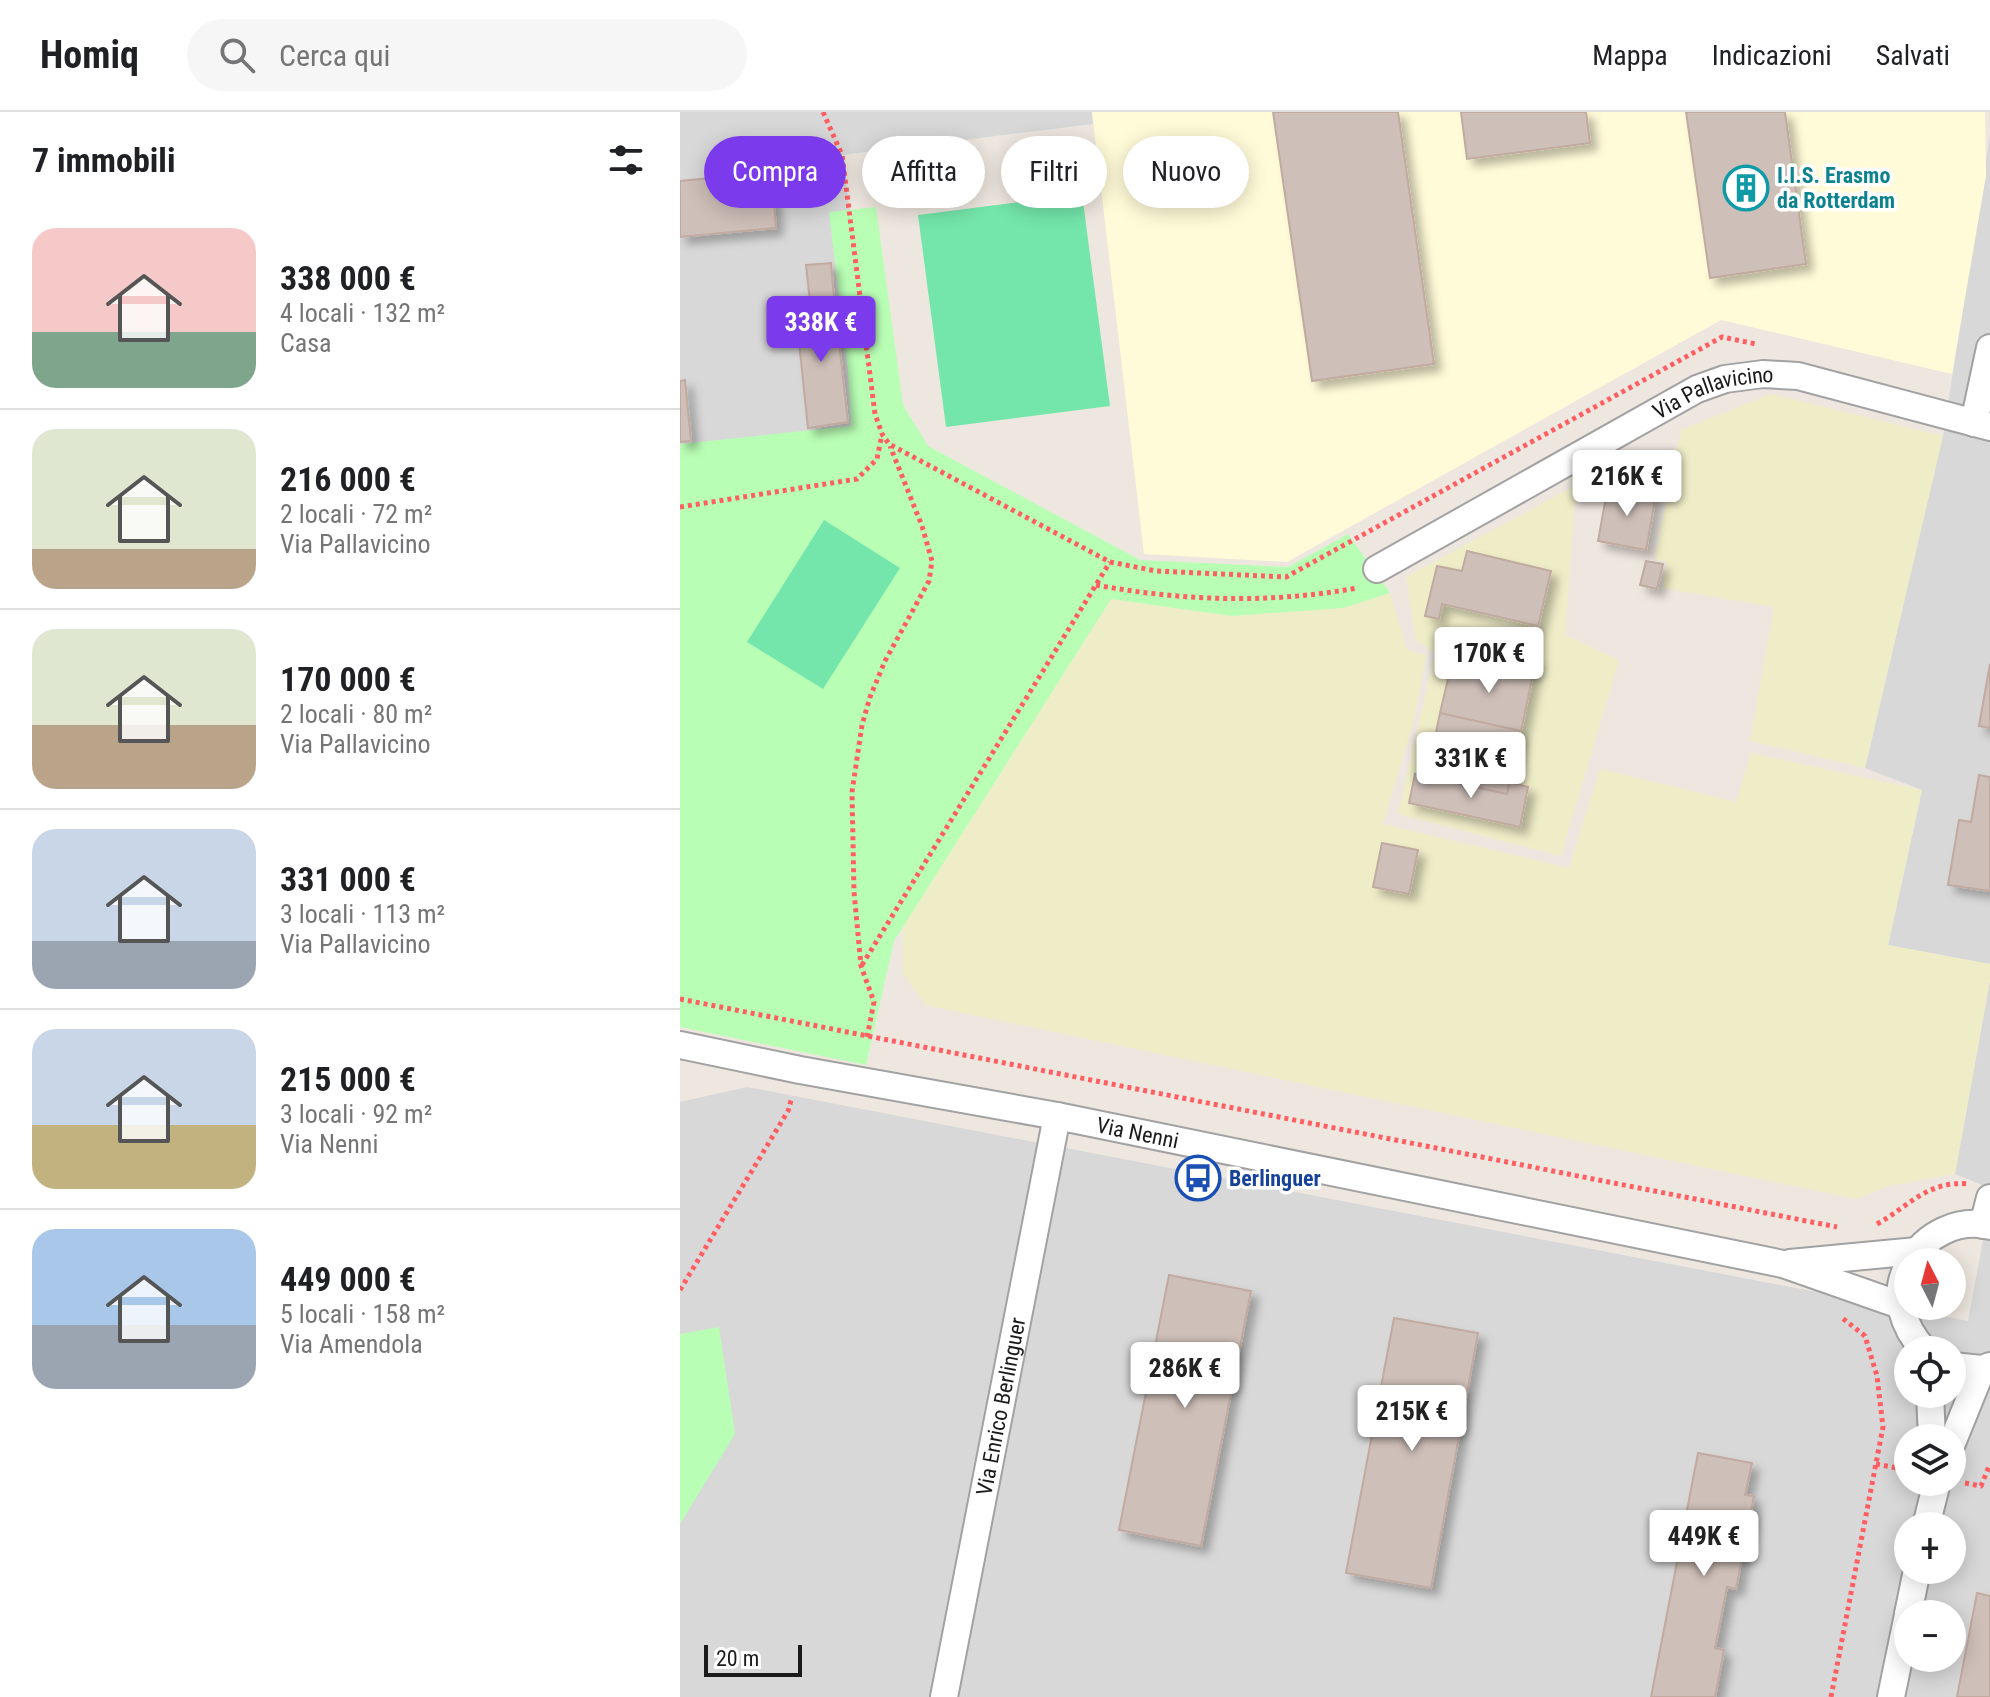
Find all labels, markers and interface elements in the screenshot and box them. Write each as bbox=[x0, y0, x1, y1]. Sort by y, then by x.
search box bbox=[187, 19, 747, 91]
text: Homiq bbox=[40, 33, 139, 77]
icon: search bbox=[215, 33, 259, 77]
text: Cerca qui bbox=[279, 38, 390, 73]
text: Mappa bbox=[1592, 39, 1668, 72]
text: Indicazioni bbox=[1712, 39, 1832, 72]
text: Salvati bbox=[1876, 39, 1950, 72]
chip: Compra bbox=[704, 136, 846, 208]
chip: Affitta bbox=[862, 136, 985, 208]
chip: Filtri bbox=[1001, 136, 1107, 208]
chip: Nuovo bbox=[1123, 136, 1249, 208]
icon: filters bbox=[604, 138, 648, 182]
text: 7 immobili bbox=[32, 140, 175, 180]
place label: I.I.S. Erasmo da Rotterdam bbox=[1777, 163, 1895, 213]
building icon: I.I.S. Erasmo da Rotterdam bbox=[1722, 164, 1770, 212]
text: 338 000 € bbox=[280, 258, 416, 298]
icon: home bbox=[96, 260, 192, 356]
pin: 338K € bbox=[756, 296, 886, 364]
text: 4 locali · 132 m² bbox=[280, 298, 445, 328]
text: 338K € bbox=[785, 307, 857, 337]
text: Casa bbox=[280, 328, 332, 358]
street label: Via Pallavicino bbox=[1648, 361, 1774, 424]
pin: 216K € bbox=[1562, 450, 1692, 518]
text: 216 000 € bbox=[280, 459, 416, 499]
icon: home bbox=[96, 461, 192, 557]
text: 216K € bbox=[1591, 461, 1663, 491]
text: 2 locali · 72 m² bbox=[280, 499, 432, 529]
text: Via Pallavicino bbox=[280, 529, 431, 559]
pin: 170K € bbox=[1424, 627, 1554, 695]
text: 170K € bbox=[1453, 638, 1525, 668]
text: 170 000 € bbox=[280, 659, 416, 699]
icon: home bbox=[96, 661, 192, 757]
text: 2 locali · 80 m² bbox=[280, 699, 432, 729]
text: Via Pallavicino bbox=[280, 729, 431, 759]
pin: 331K € bbox=[1406, 732, 1536, 800]
text: 331K € bbox=[1435, 743, 1507, 773]
text: 331 000 € bbox=[280, 859, 416, 899]
icon: home bbox=[96, 861, 192, 957]
text: 3 locali · 113 m² bbox=[280, 899, 445, 929]
text: Via Pallavicino bbox=[280, 929, 431, 959]
text: 215 000 € bbox=[280, 1059, 416, 1099]
icon: home bbox=[96, 1061, 192, 1157]
text: 3 locali · 92 m² bbox=[280, 1099, 432, 1129]
street label: Via Nenni bbox=[1094, 1112, 1181, 1153]
text: Via Nenni bbox=[280, 1129, 378, 1159]
bus stop icon: Berlinguer bbox=[1174, 1154, 1222, 1202]
place label: Berlinguer bbox=[1229, 1166, 1321, 1191]
north arrow bbox=[1894, 1248, 1966, 1320]
map controls bbox=[1894, 1248, 1966, 1672]
text: 449 000 € bbox=[280, 1259, 416, 1299]
icon: home bbox=[96, 1261, 192, 1357]
text: 5 locali · 158 m² bbox=[280, 1299, 445, 1329]
street label: Via Enrico Berlinguer bbox=[971, 1315, 1030, 1498]
text: Via Amendola bbox=[280, 1329, 423, 1359]
button: locate bbox=[1894, 1336, 1966, 1408]
pin: 286K € bbox=[1120, 1342, 1250, 1410]
text: 286K € bbox=[1149, 1353, 1221, 1383]
pin: 215K € bbox=[1347, 1385, 1477, 1453]
text: 215K € bbox=[1376, 1396, 1448, 1426]
button: layers bbox=[1894, 1424, 1966, 1496]
pin: 449K € bbox=[1639, 1510, 1769, 1578]
button: + bbox=[1894, 1512, 1966, 1584]
text: 449K € bbox=[1668, 1521, 1740, 1551]
button: − bbox=[1894, 1600, 1966, 1672]
scale bar bbox=[704, 1641, 802, 1677]
text: 20 m bbox=[716, 1646, 759, 1671]

